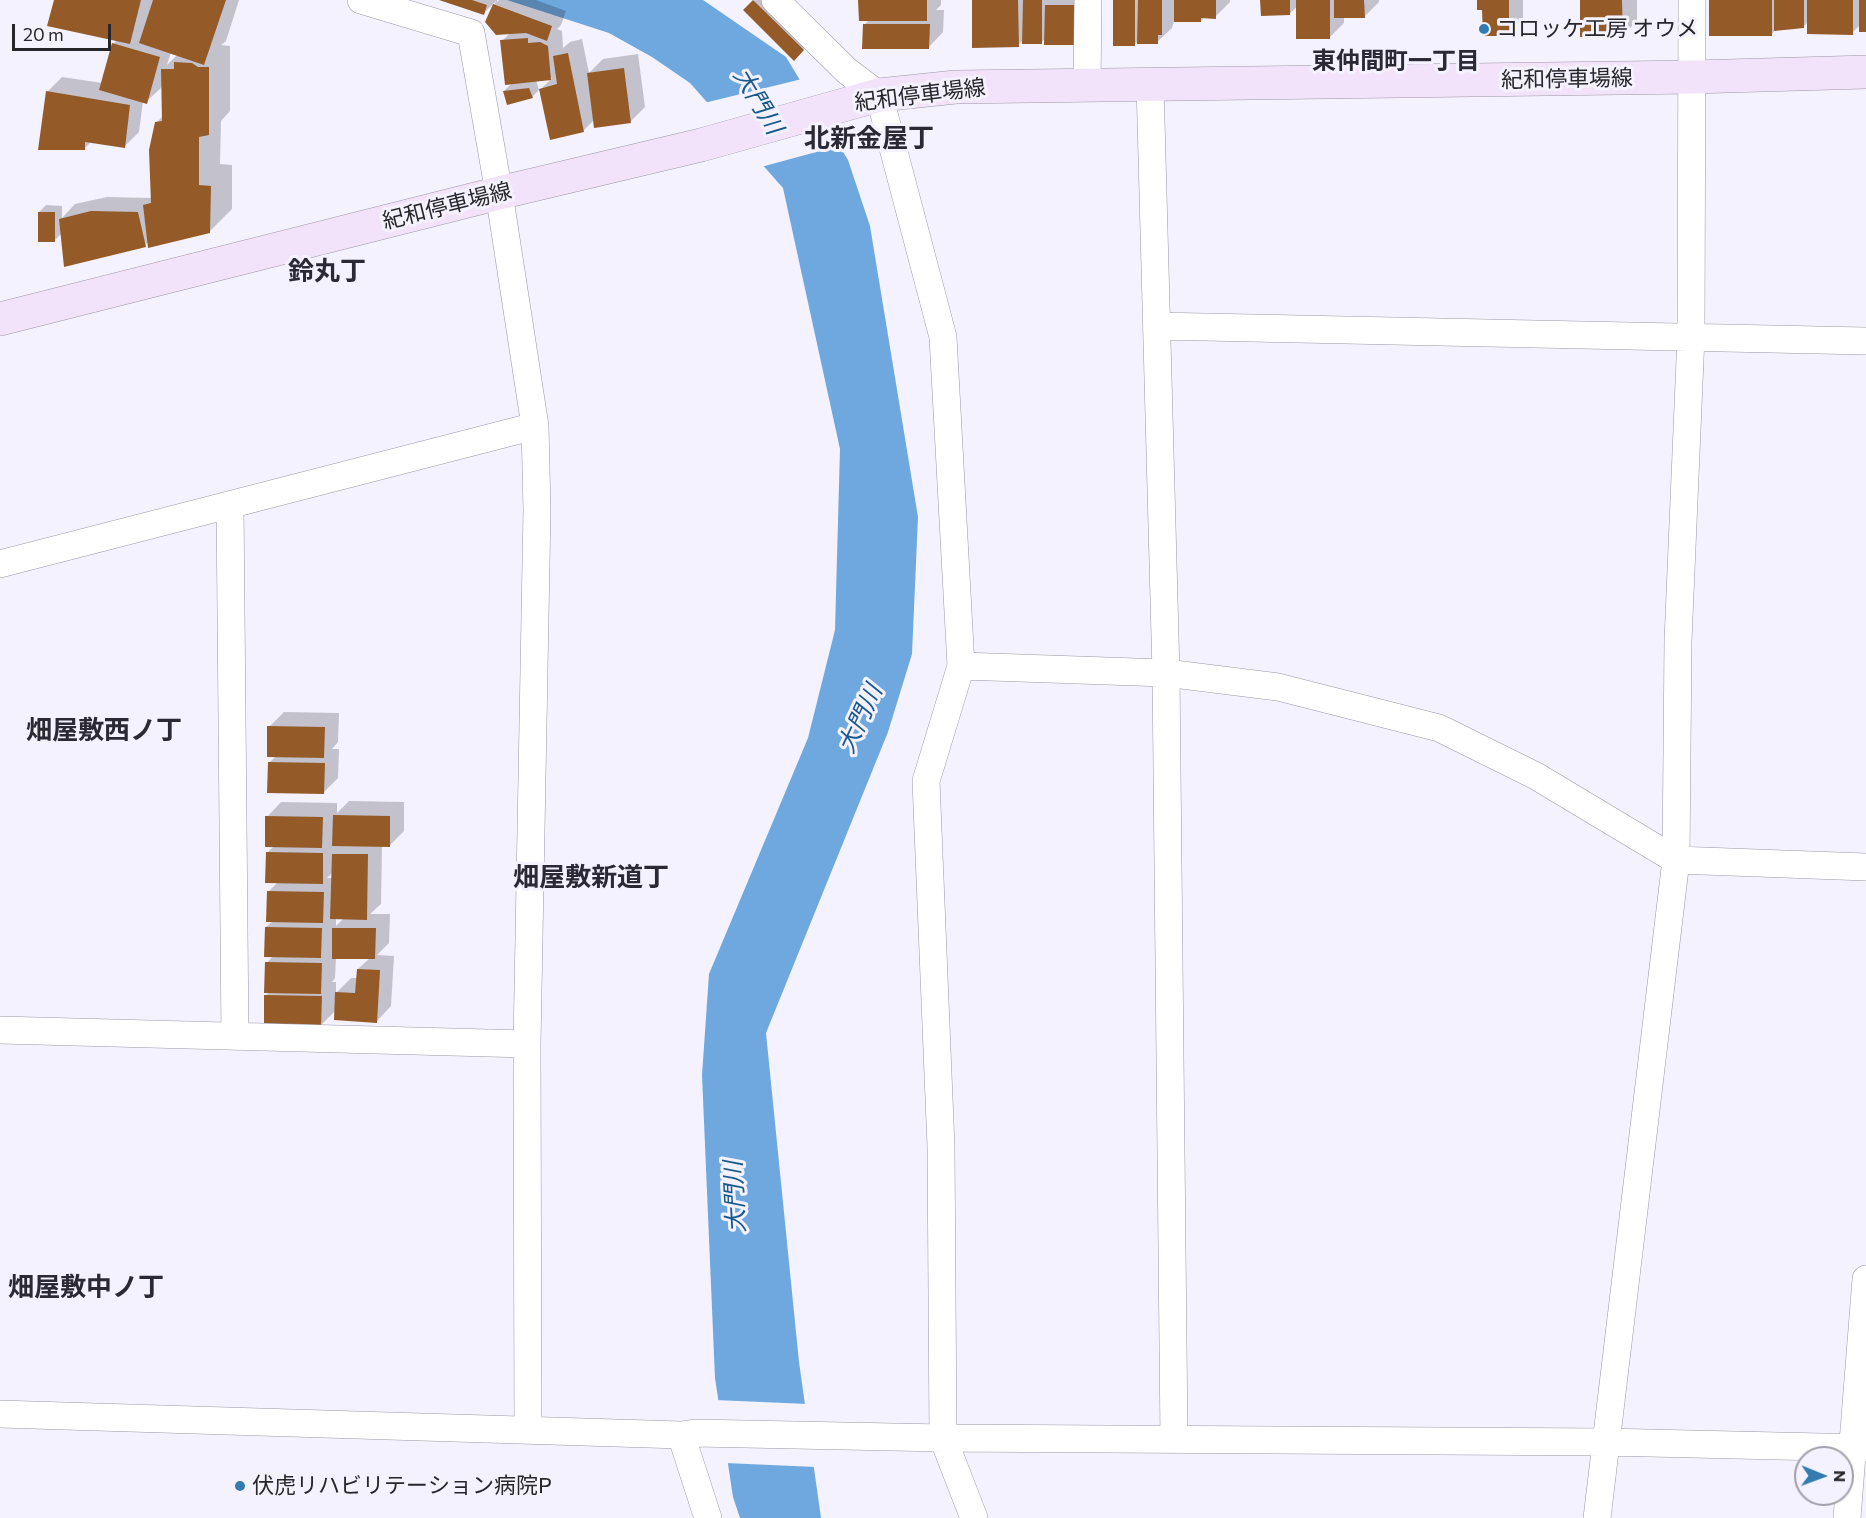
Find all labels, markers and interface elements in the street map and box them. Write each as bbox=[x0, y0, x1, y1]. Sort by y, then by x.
scale bar bbox=[15, 12, 114, 50]
place label: コロッケ工房 オウメ bbox=[1496, 16, 1698, 42]
marker: コロッケ工房 オウメ bbox=[1477, 22, 1491, 36]
text: 20 m bbox=[23, 23, 64, 45]
district label: 東仲間町一丁目 bbox=[1312, 47, 1480, 75]
water label: 大門川 bbox=[727, 63, 789, 139]
street label: 紀和停車場線 bbox=[1501, 65, 1633, 93]
street label: 紀和停車場線 bbox=[853, 74, 987, 116]
district label: 北新金屋丁 bbox=[804, 122, 934, 154]
street label: 紀和停車場線 bbox=[380, 177, 514, 235]
district label: 鈴丸丁 bbox=[288, 255, 366, 287]
water label: 大門川 bbox=[832, 680, 888, 758]
district label: 畑屋敷西ノ丁 bbox=[26, 714, 182, 746]
district label: 畑屋敷新道丁 bbox=[513, 861, 669, 893]
water label: 大門川 bbox=[719, 1160, 751, 1234]
district label: 畑屋敷中ノ丁 bbox=[8, 1271, 164, 1303]
north arrow bbox=[1794, 1446, 1854, 1506]
text: N bbox=[1831, 1470, 1850, 1482]
place label: 伏虎リハビリテーション病院P bbox=[252, 1473, 552, 1499]
marker: 伏虎リハビリテーション病院P bbox=[233, 1479, 247, 1493]

